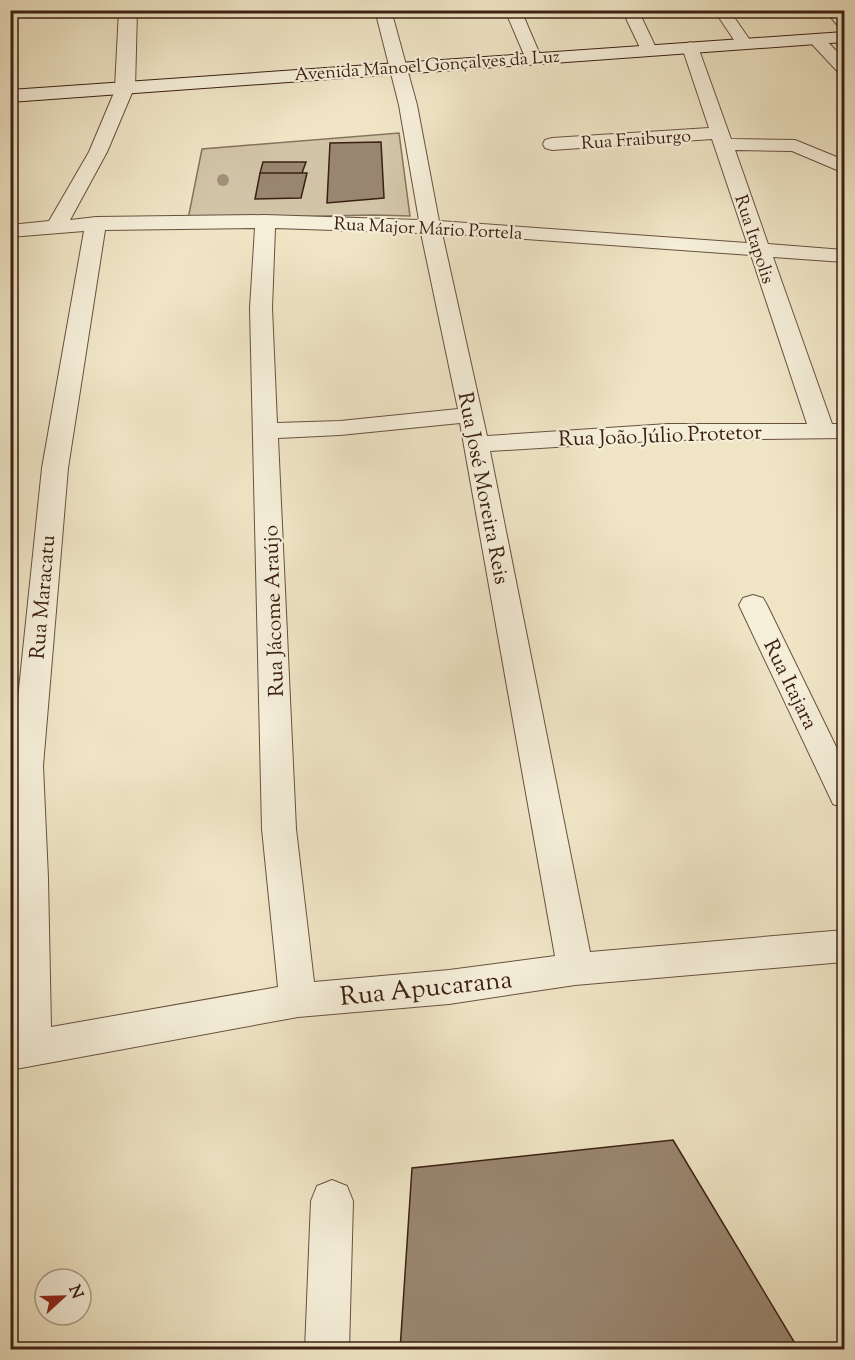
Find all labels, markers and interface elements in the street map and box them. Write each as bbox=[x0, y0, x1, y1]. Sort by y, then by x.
street label: Avenida Manoel Gonçalves da Luz bbox=[294, 45, 561, 89]
street label: Rua Fraiburgo bbox=[580, 124, 692, 158]
street label: Rua Itapolis bbox=[727, 192, 780, 287]
street label: Rua Major Mário Portela bbox=[333, 212, 523, 248]
street label: Rua José Moreira Reis bbox=[449, 390, 515, 587]
street label: Rua João Júlio Protetor bbox=[558, 418, 763, 456]
street label: Rua Jácome Araújo bbox=[257, 524, 293, 697]
street label: Rua Maracatu bbox=[24, 534, 64, 661]
street label: Rua Itajara bbox=[754, 635, 824, 735]
street label: Rua Apucarana bbox=[338, 962, 514, 1017]
north arrow bbox=[33, 1267, 93, 1327]
text: N bbox=[62, 1282, 88, 1303]

